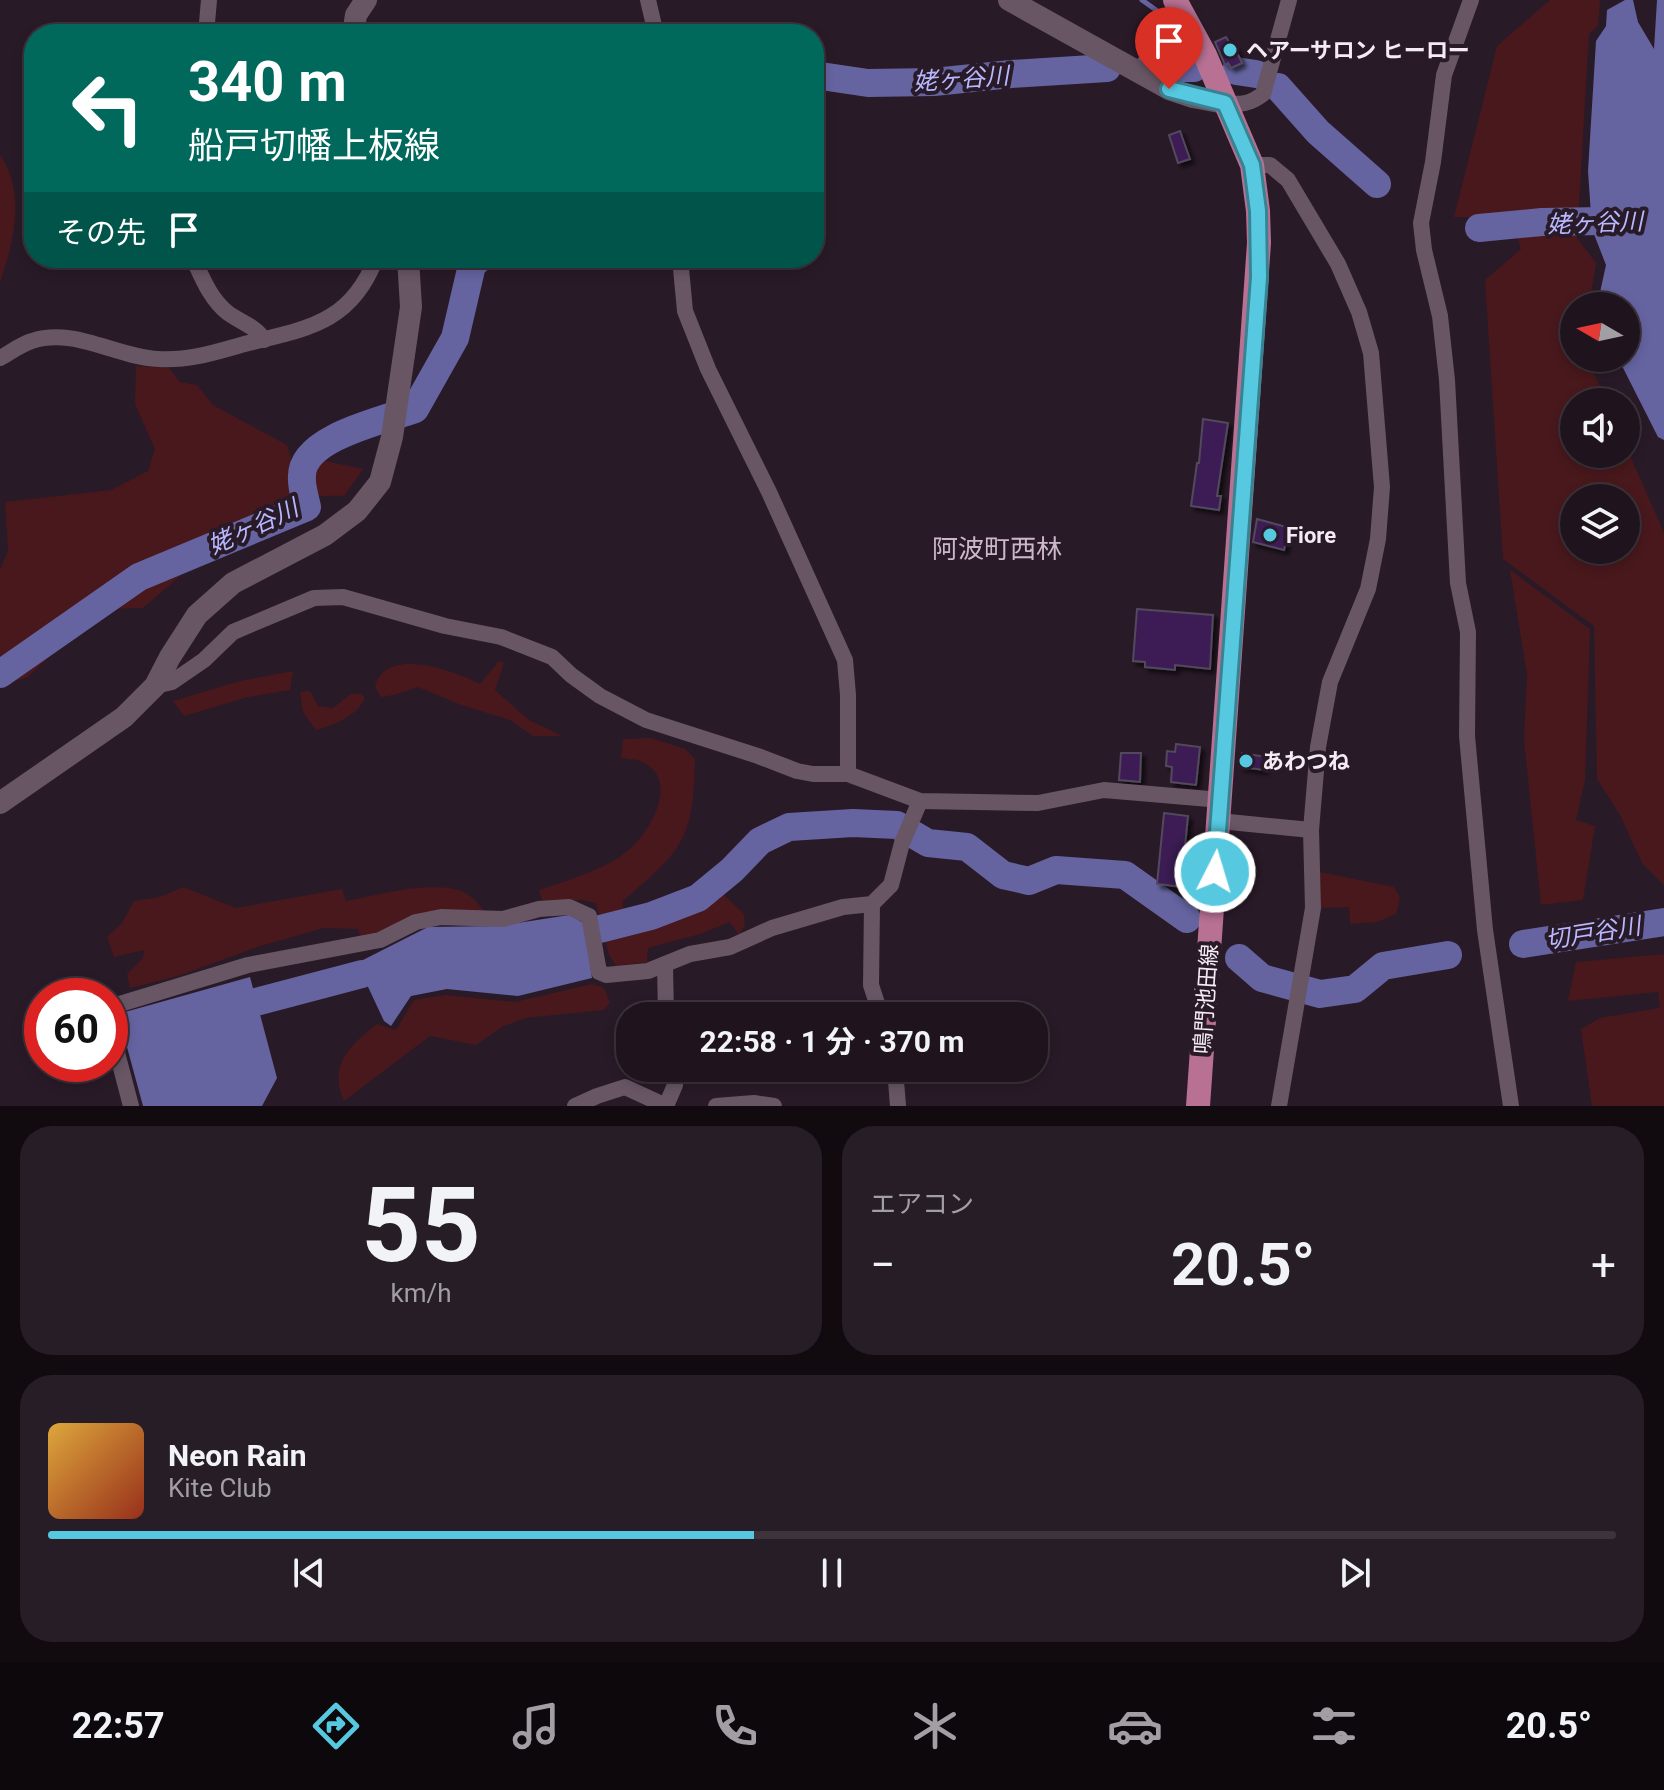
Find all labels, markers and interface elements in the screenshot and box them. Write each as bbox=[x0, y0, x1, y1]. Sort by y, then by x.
pin bbox=[1135, 7, 1203, 89]
icon: arrive bbox=[1147, 19, 1191, 63]
place label: ヘアーサロン ヒーロー bbox=[1246, 38, 1470, 63]
marker: ヘアーサロン ヒーロー bbox=[1221, 41, 1239, 59]
text: 340 m bbox=[188, 49, 347, 115]
icon: left bbox=[56, 56, 160, 160]
water label: 姥ヶ谷川 bbox=[912, 61, 1013, 96]
text: 船戸切幡上板線 bbox=[188, 125, 440, 167]
water label: 姥ヶ谷川 bbox=[1547, 207, 1646, 239]
icon: arrive bbox=[162, 208, 206, 252]
text: その先 bbox=[56, 215, 146, 250]
north arrow bbox=[1560, 292, 1640, 372]
map controls bbox=[1560, 292, 1640, 564]
button: sound bbox=[1560, 388, 1640, 468]
button: layers bbox=[1560, 484, 1640, 564]
water label: 姥ヶ谷川 bbox=[204, 493, 305, 560]
place label: Fiore bbox=[1286, 523, 1336, 548]
marker: Fiore bbox=[1261, 526, 1279, 544]
district label: 阿波町西林 bbox=[932, 534, 1062, 564]
place label: あわつね bbox=[1262, 749, 1350, 774]
marker: あわつね bbox=[1237, 752, 1255, 770]
position arrow bbox=[1173, 830, 1257, 914]
water label: 切戸谷川 bbox=[1543, 911, 1646, 954]
street label: 鳴門池田線 bbox=[1190, 943, 1222, 1055]
speed limit sign: 60 bbox=[24, 978, 128, 1082]
text: 22:58 · 1 分 · 370 m bbox=[700, 1024, 964, 1059]
text: 55 bbox=[361, 1165, 481, 1286]
text: エアコン bbox=[870, 1189, 974, 1219]
text: 20.5° bbox=[1171, 1229, 1315, 1300]
text: − bbox=[870, 1239, 895, 1291]
text: + bbox=[1591, 1239, 1616, 1291]
text: km/h bbox=[390, 1278, 452, 1308]
text: Neon Rain bbox=[168, 1438, 307, 1473]
text: Kite Club bbox=[168, 1473, 272, 1503]
icon: previous bbox=[287, 1551, 331, 1595]
icon: pause bbox=[810, 1551, 854, 1595]
icon: next bbox=[1333, 1551, 1377, 1595]
icon: directions bbox=[308, 1698, 364, 1754]
icon: music bbox=[508, 1698, 564, 1754]
icon: phone bbox=[707, 1698, 763, 1754]
icon: climate bbox=[907, 1698, 963, 1754]
icon: car bbox=[1107, 1698, 1163, 1754]
icon: filters bbox=[1306, 1698, 1362, 1754]
text: 22:57 bbox=[72, 1705, 165, 1747]
text: 20.5° bbox=[1506, 1705, 1592, 1747]

